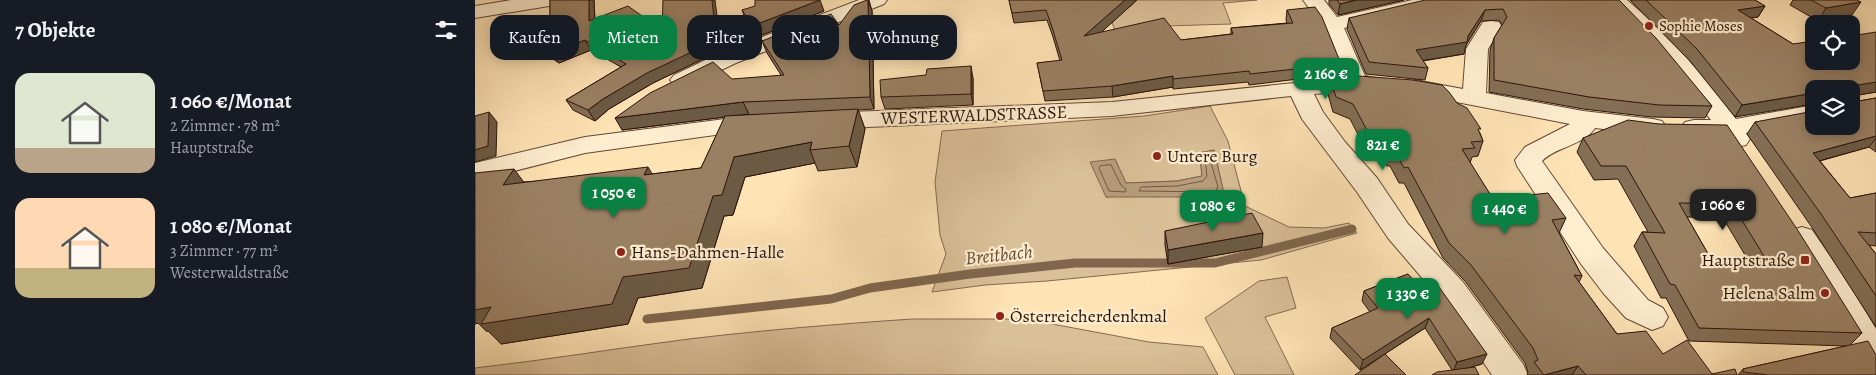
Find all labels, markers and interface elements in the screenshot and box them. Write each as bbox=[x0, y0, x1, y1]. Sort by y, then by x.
chip: Kaufen bbox=[490, 15, 579, 60]
chip: Mieten bbox=[589, 15, 677, 60]
chip: Filter bbox=[687, 15, 762, 60]
chip: Neu bbox=[772, 15, 839, 60]
chip: Wohnung bbox=[849, 15, 957, 60]
map controls bbox=[1805, 15, 1860, 135]
button: locate bbox=[1805, 15, 1860, 70]
text: 7 Objekte bbox=[15, 16, 95, 44]
icon: filters bbox=[432, 16, 460, 44]
place label: Sophie Moses bbox=[1659, 16, 1743, 36]
marker: Sophie Moses bbox=[1643, 20, 1655, 32]
pin: 2 160 € bbox=[1280, 58, 1372, 100]
text: 2 160 € bbox=[1304, 63, 1348, 85]
button: layers bbox=[1805, 80, 1860, 135]
text: 1 060 €/Monat bbox=[170, 87, 292, 115]
icon: home bbox=[55, 93, 115, 153]
street label: WESTERWALDSTRASSE bbox=[879, 100, 1068, 130]
text: 2 Zimmer · 78 m² bbox=[170, 115, 280, 137]
pin: 821 € bbox=[1348, 128, 1418, 171]
text: 821 € bbox=[1366, 134, 1400, 156]
text: Hauptstraße bbox=[170, 137, 253, 159]
place label: Untere Burg bbox=[1167, 144, 1258, 168]
marker: Untere Burg bbox=[1151, 150, 1163, 162]
pin: 1 050 € bbox=[568, 176, 660, 219]
text: 1 050 € bbox=[592, 182, 636, 204]
pin: 1 060 € bbox=[1677, 188, 1769, 231]
pin: 1 080 € bbox=[1167, 190, 1259, 232]
pin: 1 440 € bbox=[1459, 192, 1551, 235]
text: 1 060 € bbox=[1701, 194, 1745, 216]
text: 1 080 € bbox=[1191, 195, 1235, 217]
text: 1 440 € bbox=[1483, 198, 1527, 220]
text: 1 080 €/Monat bbox=[170, 212, 292, 240]
icon: home bbox=[55, 218, 115, 278]
water label: Breitbach bbox=[964, 239, 1034, 271]
text: 3 Zimmer · 77 m² bbox=[170, 240, 278, 262]
place label: Hans-Dahmen-Halle bbox=[631, 240, 784, 264]
marker: Hans-Dahmen-Halle bbox=[615, 246, 627, 258]
place label: Hauptstraße bbox=[1701, 248, 1795, 272]
marker: Hauptstraße bbox=[1799, 254, 1811, 266]
text: Westerwaldstraße bbox=[170, 262, 289, 284]
pin: 1 330 € bbox=[1362, 278, 1454, 320]
place label: Helena Salm bbox=[1723, 281, 1815, 305]
text: 1 330 € bbox=[1387, 283, 1429, 305]
marker: Helena Salm bbox=[1819, 287, 1831, 299]
place label: Österreicherdenkmal bbox=[1010, 304, 1167, 328]
marker: Österreicherdenkmal bbox=[994, 310, 1006, 322]

